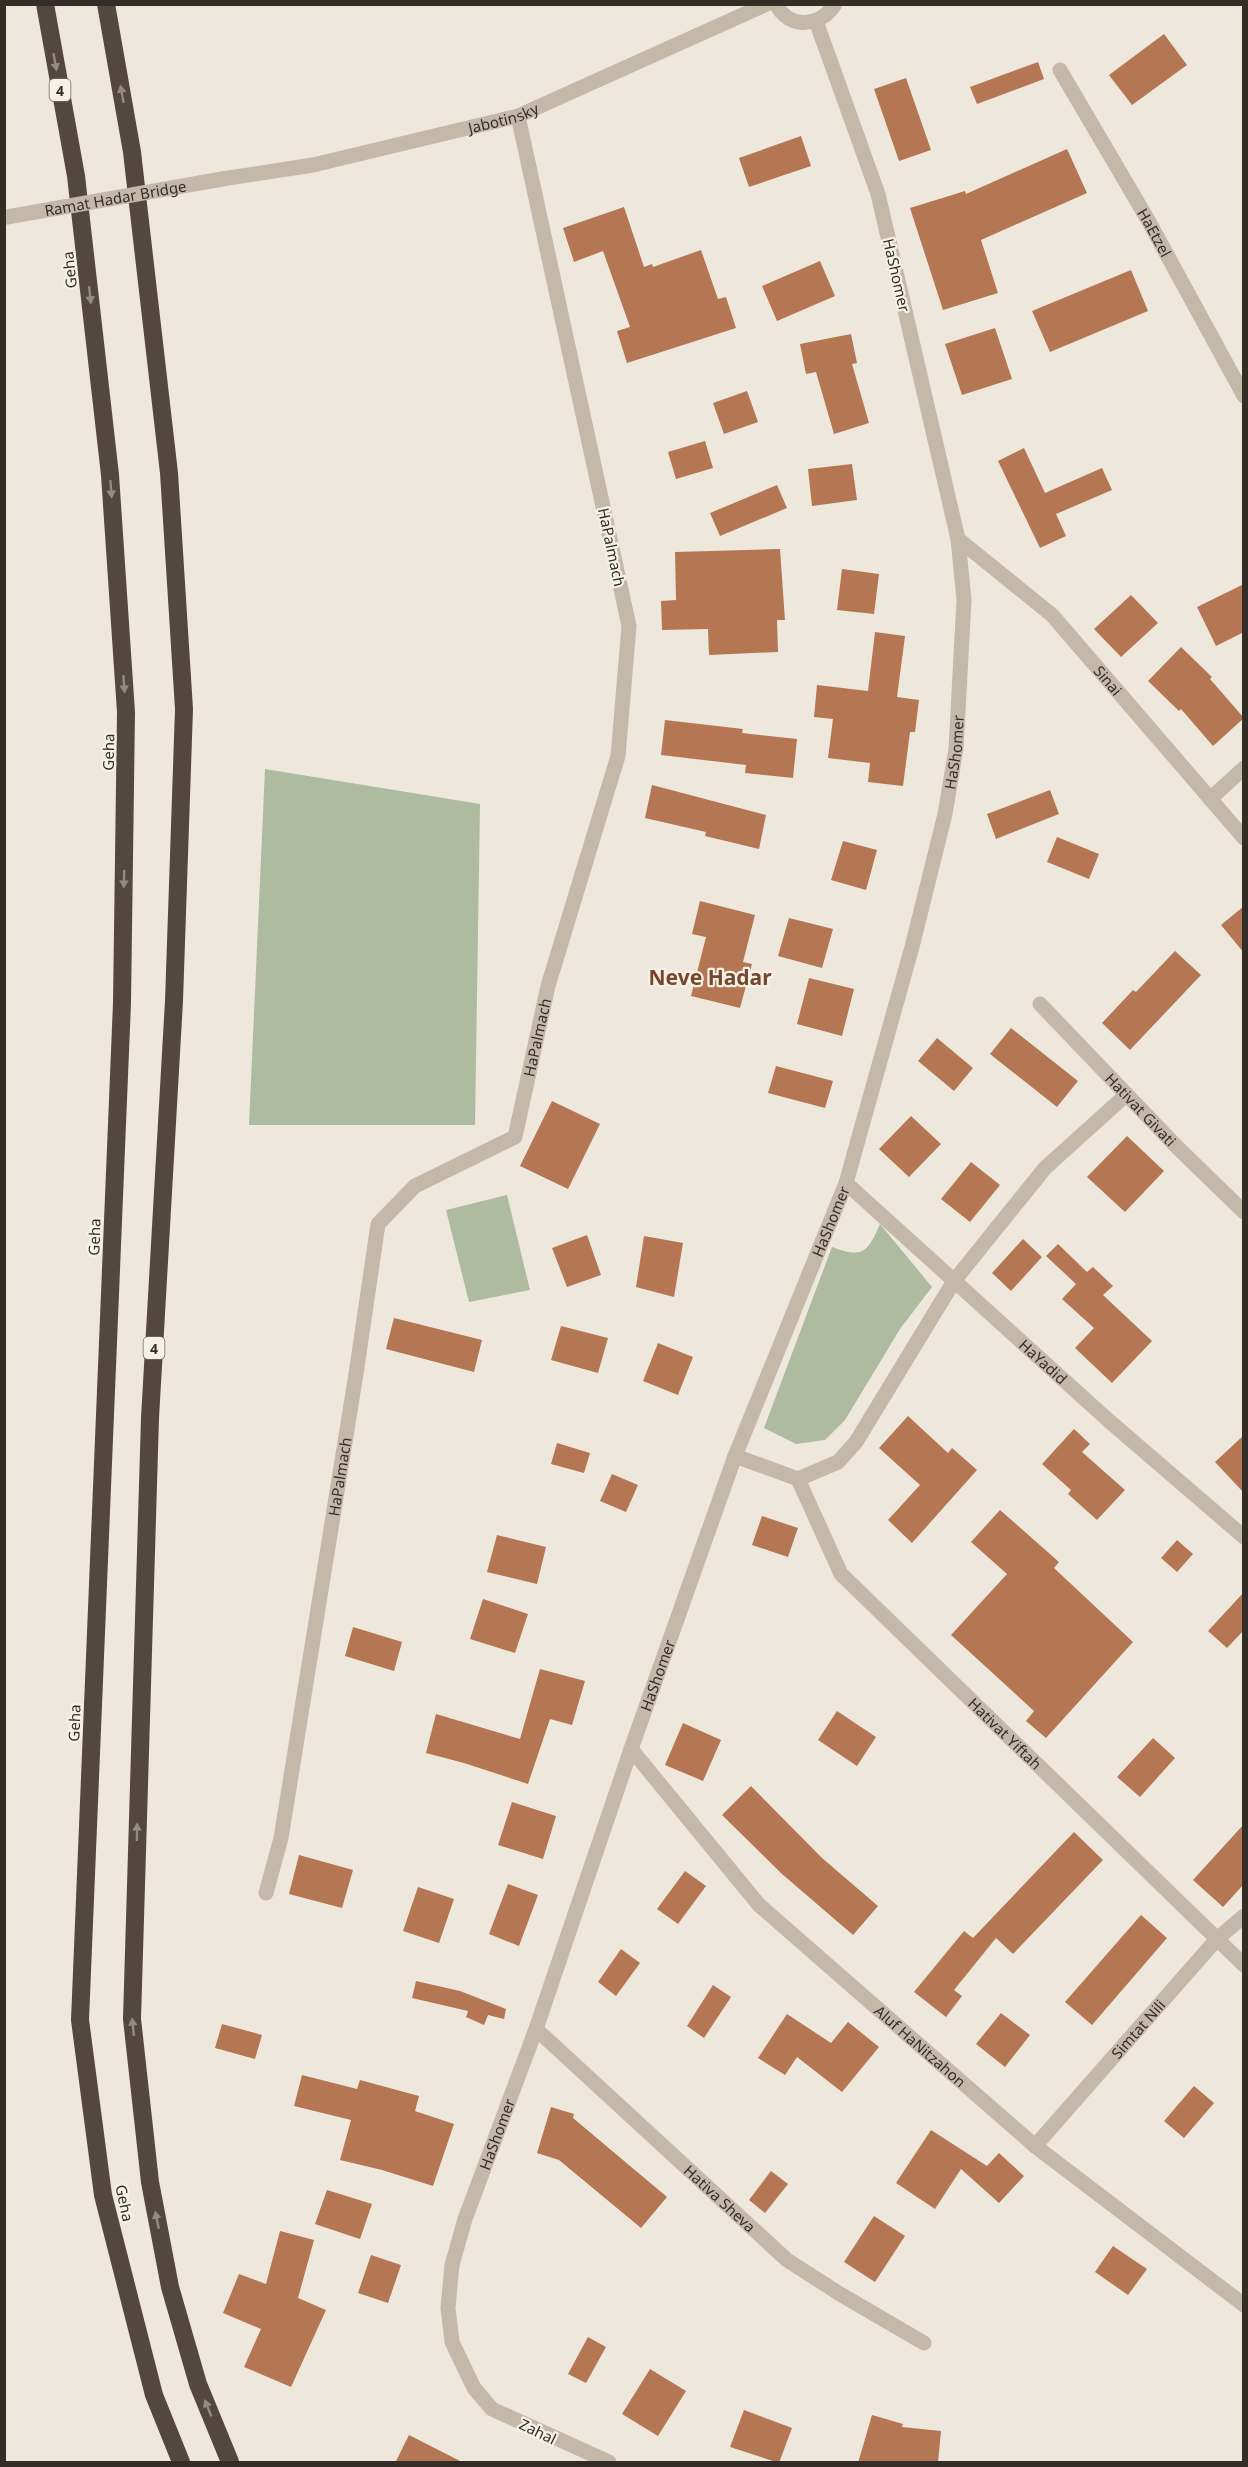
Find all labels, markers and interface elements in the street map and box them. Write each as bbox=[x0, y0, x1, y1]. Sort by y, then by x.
one-way arrow bbox=[51, 53, 60, 72]
road number: 4 bbox=[50, 79, 70, 101]
one-way arrow bbox=[117, 85, 126, 104]
street label: Jabotinsky bbox=[464, 98, 542, 138]
street label: Ramat Hadar Bridge bbox=[43, 176, 188, 220]
street label: HaEtzel bbox=[1133, 204, 1176, 260]
street label: HaShomer bbox=[879, 236, 915, 314]
street label: Geha bbox=[57, 251, 81, 289]
one-way arrow bbox=[85, 286, 95, 305]
one-way arrow bbox=[106, 480, 116, 499]
street label: HaPalmach bbox=[594, 506, 630, 588]
street label: Sinai bbox=[1090, 661, 1127, 700]
one-way arrow bbox=[120, 674, 129, 693]
street label: HaShomer bbox=[939, 715, 968, 791]
street label: Geha bbox=[98, 733, 118, 771]
one-way arrow bbox=[119, 869, 128, 888]
district label: Neve Hadar bbox=[648, 963, 772, 991]
street label: HaPalmach bbox=[518, 996, 555, 1079]
street label: Hativat Givati bbox=[1101, 1068, 1181, 1150]
street label: HaShomer bbox=[807, 1183, 854, 1260]
street label: Geha bbox=[83, 1218, 105, 1256]
street label: HaYadid bbox=[1015, 1335, 1072, 1388]
road number: 4 bbox=[144, 1337, 164, 1359]
street label: HaPalmach bbox=[323, 1436, 356, 1518]
street label: HaShomer bbox=[635, 1637, 679, 1714]
street label: Hativat Yiftah bbox=[964, 1693, 1046, 1773]
street label: Geha bbox=[63, 1704, 85, 1742]
one-way arrow bbox=[132, 1823, 141, 1842]
street label: Simtat Nili bbox=[1107, 1995, 1169, 2063]
street label: Aluf HaNitzahon bbox=[870, 2000, 970, 2091]
one-way arrow bbox=[128, 2017, 138, 2036]
street label: HaShomer bbox=[474, 2095, 519, 2173]
street label: Hativa Sheva bbox=[680, 2160, 760, 2236]
street label: Geha bbox=[111, 2183, 139, 2223]
one-way arrow bbox=[153, 2211, 162, 2230]
one-way arrow bbox=[203, 2399, 213, 2417]
street label: Zahal bbox=[516, 2414, 560, 2448]

